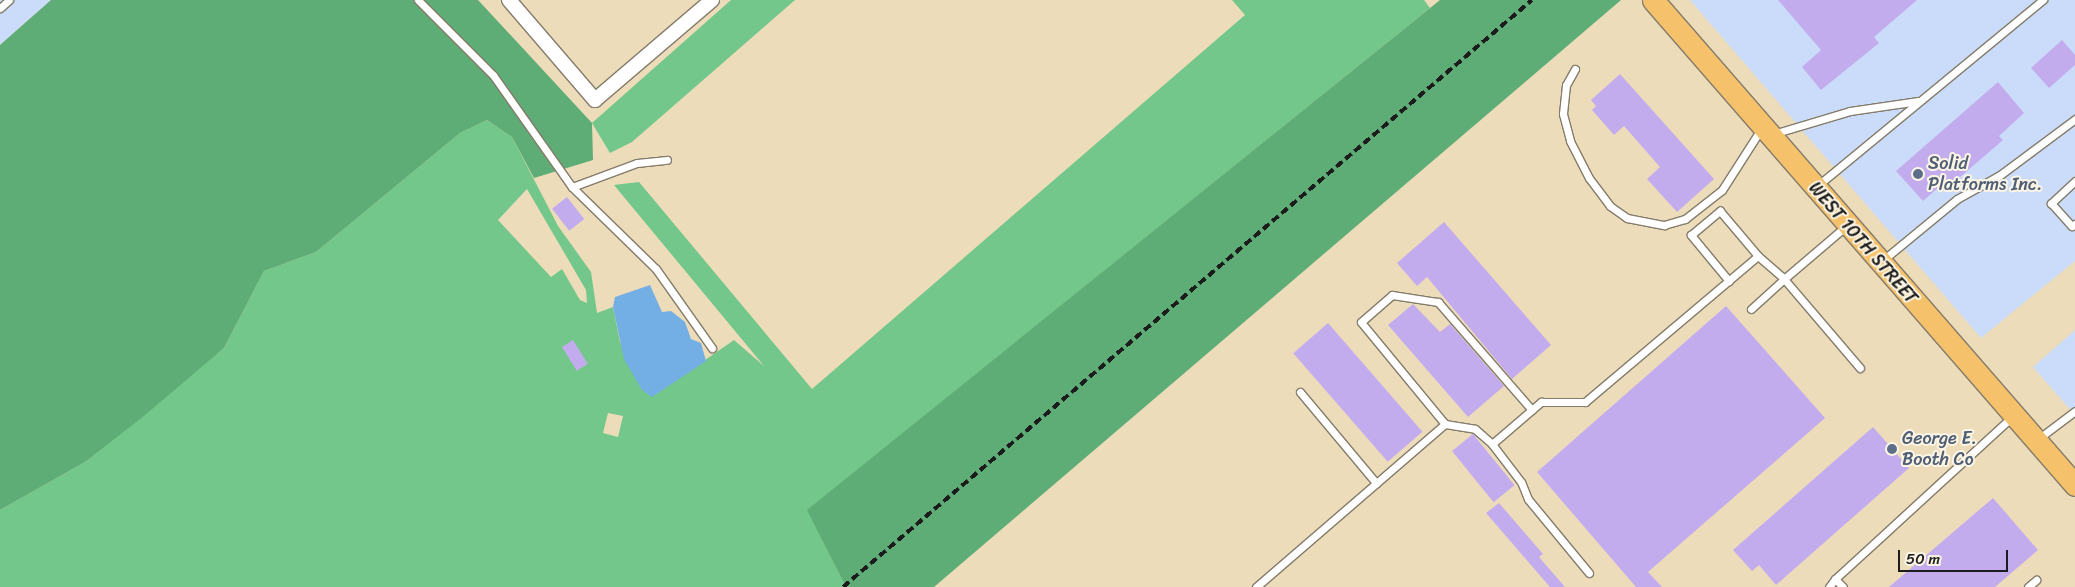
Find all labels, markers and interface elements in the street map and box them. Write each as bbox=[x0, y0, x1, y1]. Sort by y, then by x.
place label: Solid Platforms Inc. bbox=[1928, 153, 2042, 195]
marker: Solid Platforms Inc. bbox=[1912, 168, 1924, 180]
street label: WEST 10TH STREET bbox=[1803, 177, 1923, 309]
place label: George E. Booth Co bbox=[1902, 428, 1977, 470]
marker: George E. Booth Co bbox=[1886, 443, 1898, 455]
scale bar bbox=[1900, 540, 2010, 572]
text: 50 m bbox=[1906, 546, 1940, 572]

